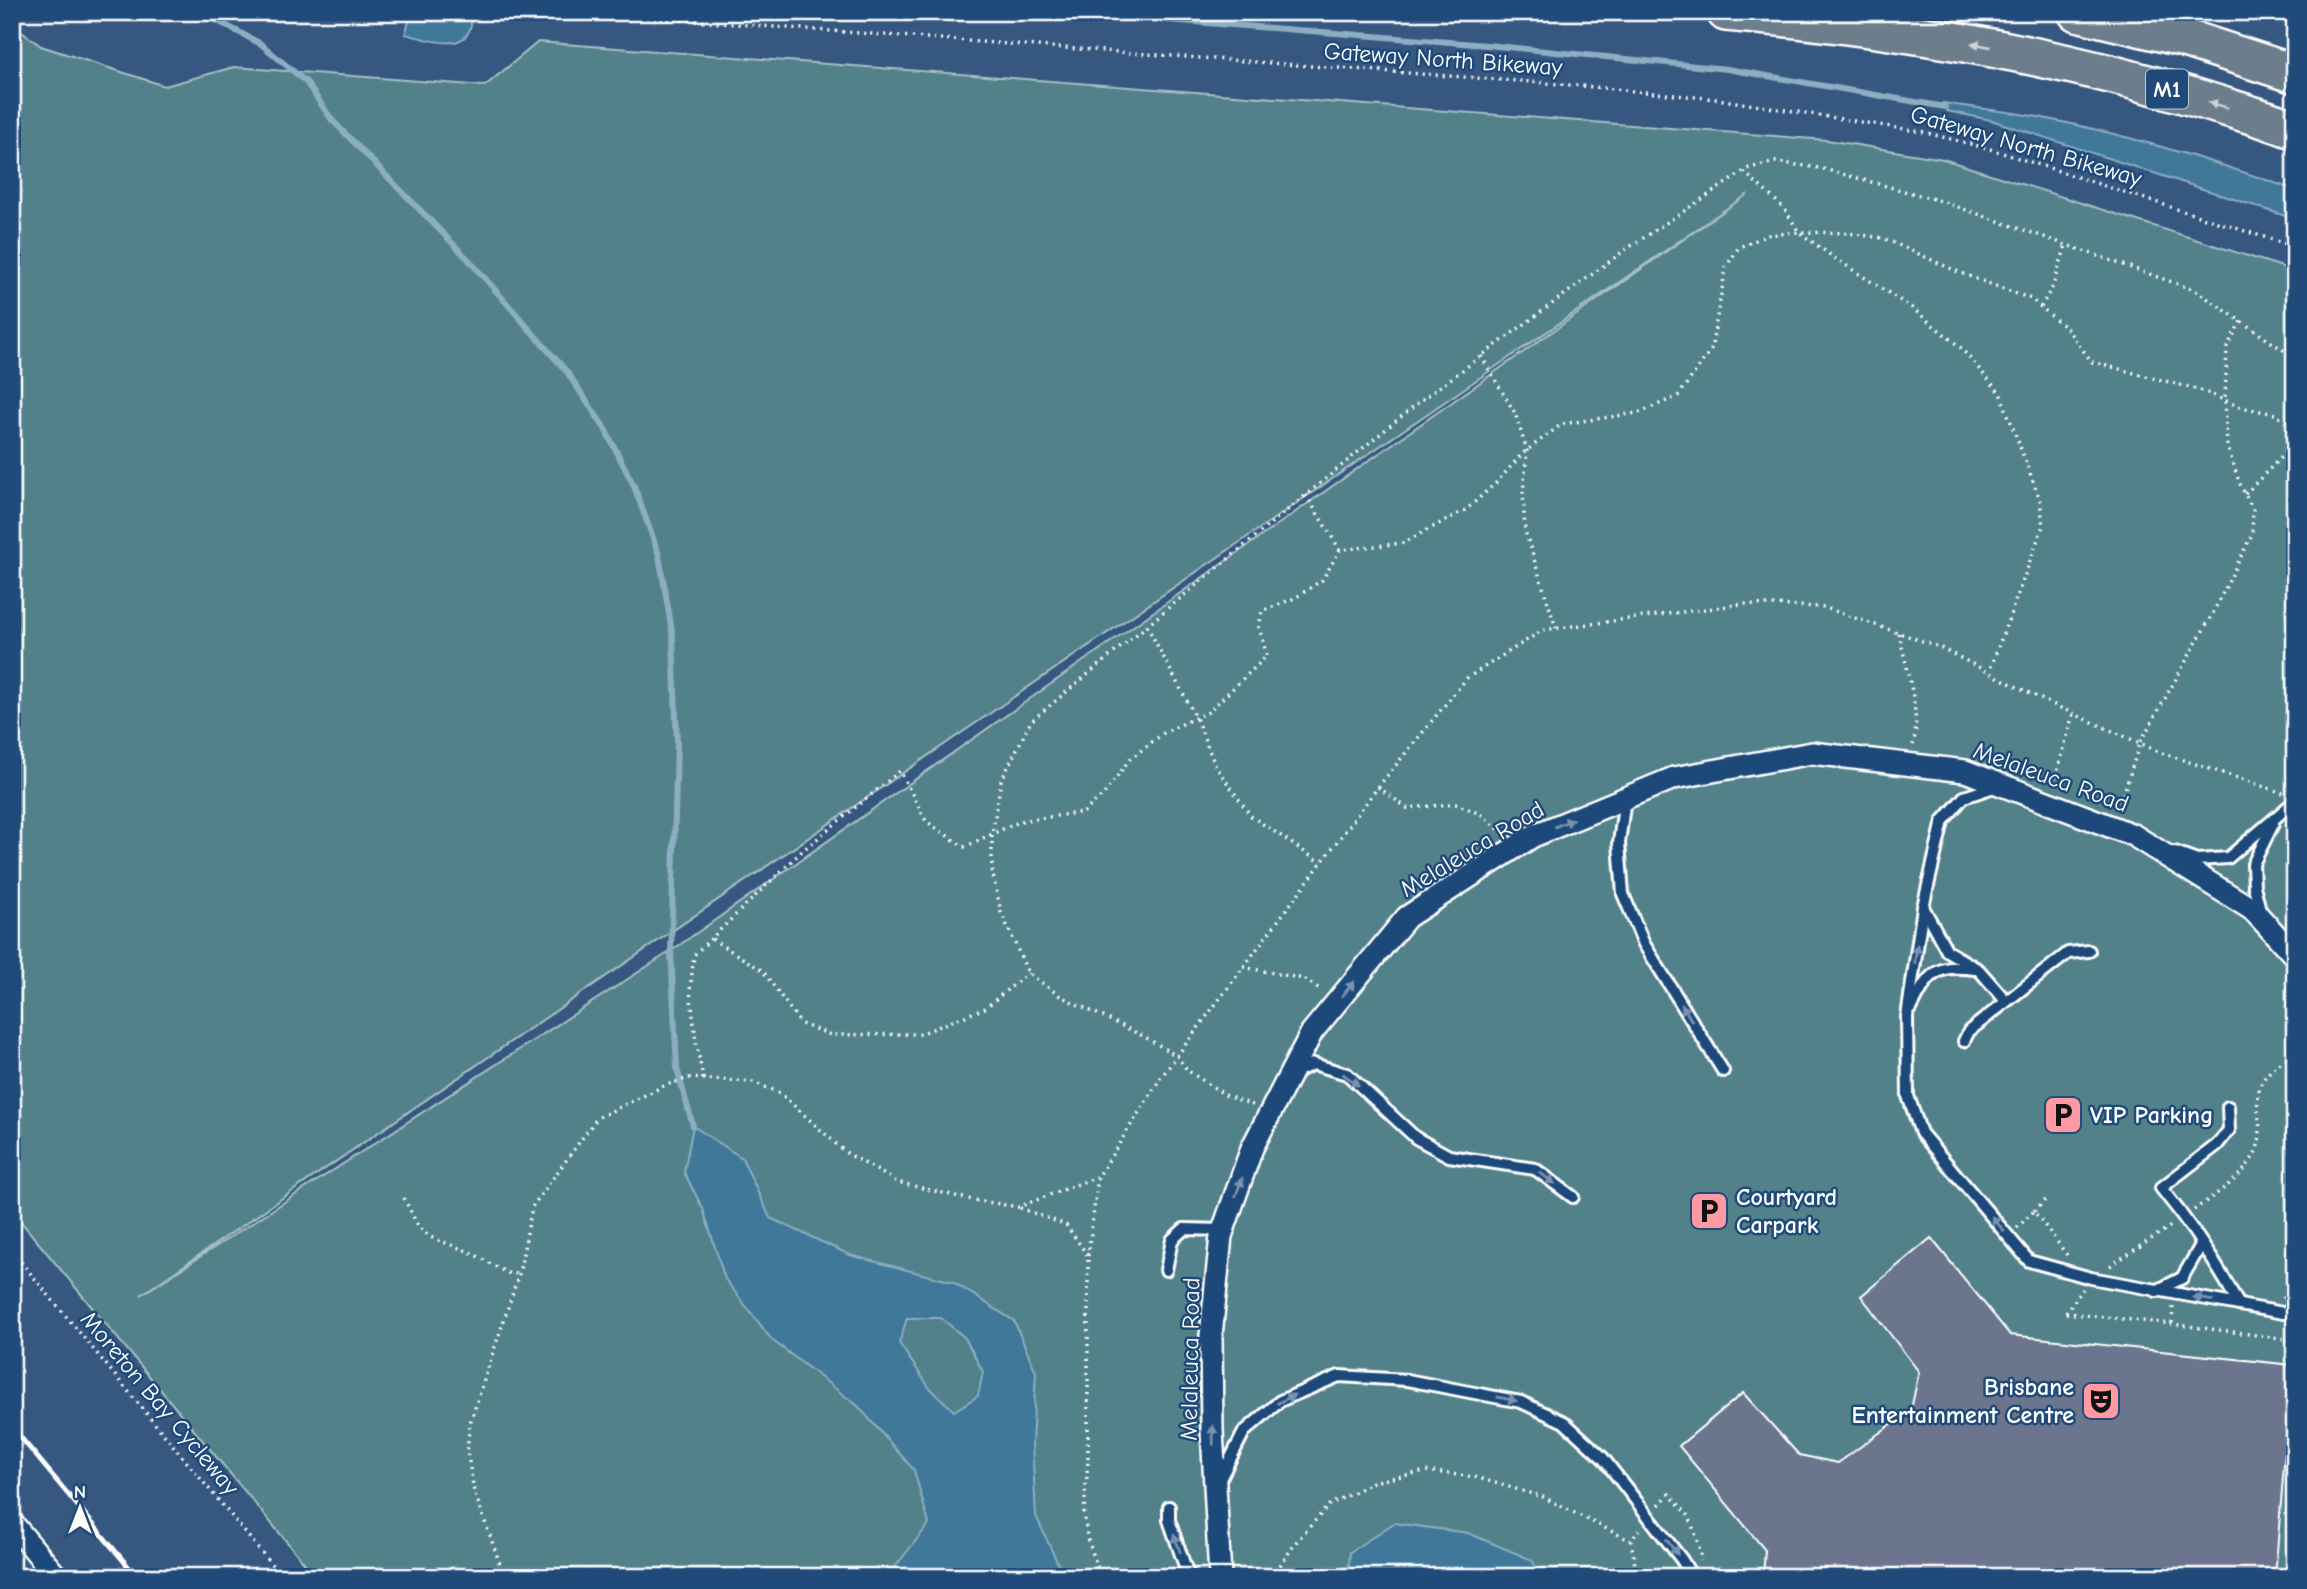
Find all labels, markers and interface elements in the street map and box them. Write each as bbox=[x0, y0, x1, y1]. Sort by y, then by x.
street label: Gateway North Bikeway bbox=[1323, 37, 1563, 81]
one-way arrow bbox=[1970, 40, 1992, 51]
road number: M1 bbox=[2146, 69, 2188, 108]
one-way arrow bbox=[2207, 99, 2228, 110]
street label: Gateway North Bikeway bbox=[1907, 100, 2145, 192]
street label: Melaleuca Road bbox=[1970, 736, 2132, 818]
street label: Melaleuca Road bbox=[1395, 795, 1549, 903]
one-way arrow bbox=[1554, 818, 1575, 829]
one-way arrow bbox=[1911, 942, 1922, 964]
one-way arrow bbox=[1340, 980, 1355, 997]
one-way arrow bbox=[1681, 1003, 1694, 1022]
one-way arrow bbox=[1342, 1073, 1361, 1087]
parking icon: VIP Parking bbox=[2042, 1094, 2084, 1136]
place label: VIP Parking bbox=[2090, 1101, 2213, 1129]
one-way arrow bbox=[1538, 1171, 1556, 1186]
one-way arrow bbox=[1234, 1176, 1245, 1197]
place label: Courtyard Carpark bbox=[1736, 1183, 1837, 1239]
parking icon: Courtyard Carpark bbox=[1688, 1190, 1730, 1232]
one-way arrow bbox=[1990, 1215, 2005, 1233]
street label: Melaleuca Road bbox=[1175, 1277, 1205, 1441]
one-way arrow bbox=[2192, 1293, 2214, 1304]
street label: Moreton Bay Cycleway bbox=[75, 1305, 245, 1501]
place label: Brisbane Entertainment Centre bbox=[1851, 1373, 2074, 1429]
theatre icon: Brisbane Entertainment Centre bbox=[2080, 1380, 2122, 1422]
one-way arrow bbox=[1276, 1394, 1296, 1405]
one-way arrow bbox=[1496, 1394, 1518, 1405]
one-way arrow bbox=[1207, 1424, 1218, 1446]
north arrow bbox=[46, 1474, 116, 1544]
text: N bbox=[74, 1481, 86, 1503]
one-way arrow bbox=[1171, 1532, 1182, 1553]
one-way arrow bbox=[1665, 1538, 1679, 1556]

